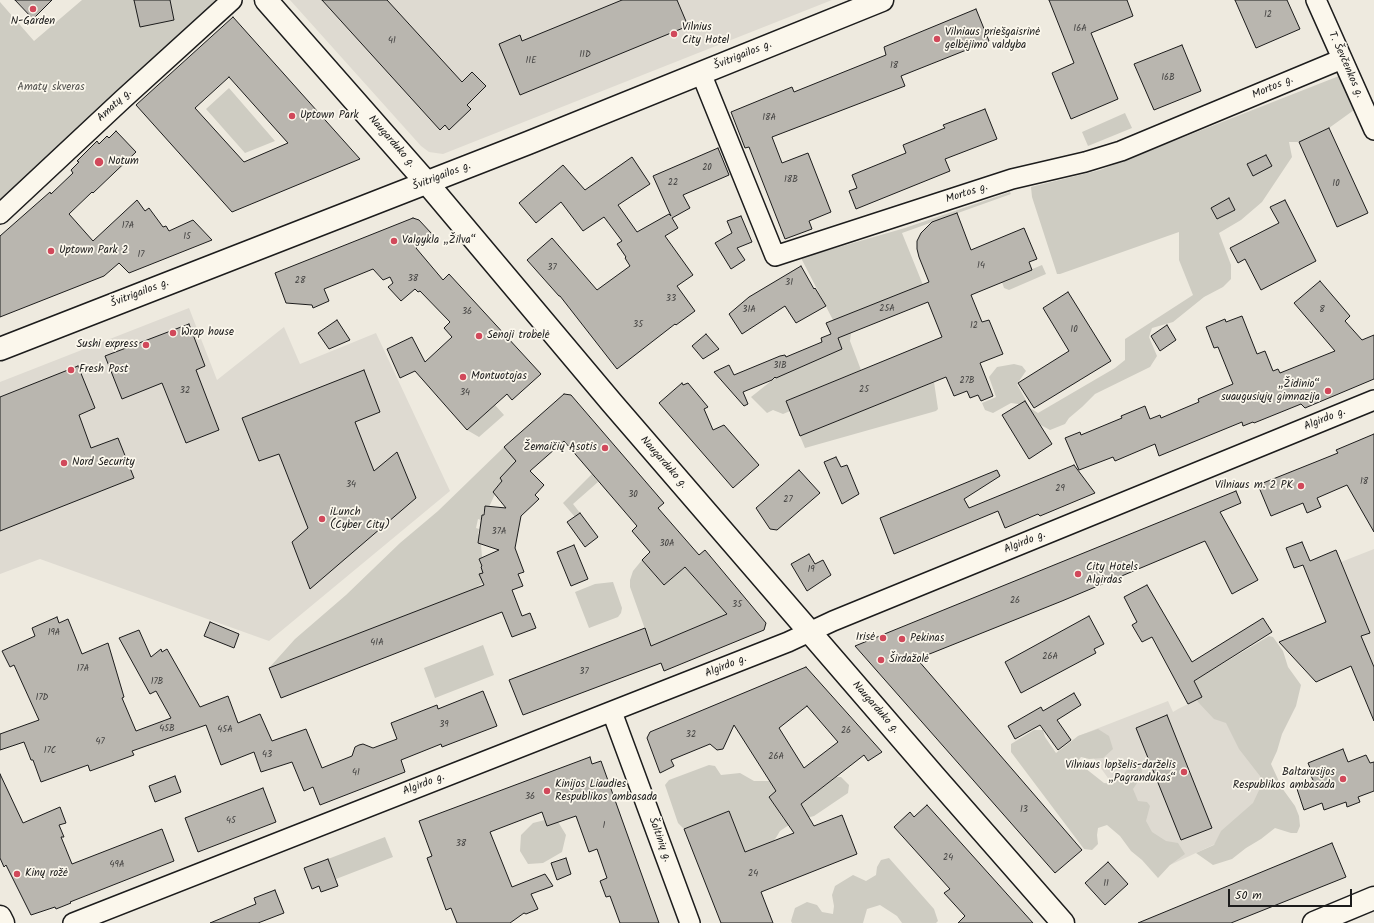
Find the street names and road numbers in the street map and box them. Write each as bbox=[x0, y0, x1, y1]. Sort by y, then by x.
street label: T. Ševčenkos g. bbox=[1325, 30, 1365, 100]
street label: Švitrigailos g. bbox=[712, 38, 774, 74]
street label: Mortos g. bbox=[1250, 73, 1296, 103]
street label: Amatų g. bbox=[95, 87, 135, 125]
street label: Naugarduko g. bbox=[365, 113, 417, 171]
street label: Švitrigailos g. bbox=[411, 160, 473, 194]
street label: Mortos g. bbox=[944, 181, 990, 207]
street label: Švitrigailos g. bbox=[109, 277, 171, 311]
street label: Algirdo g. bbox=[1302, 406, 1348, 434]
street label: Naugarduko g. bbox=[637, 434, 689, 492]
street label: Algirdo g. bbox=[1002, 529, 1048, 557]
street label: Algirdo g. bbox=[703, 653, 749, 681]
street label: Naugarduko g. bbox=[849, 679, 901, 737]
street label: Algirdo g. bbox=[401, 771, 447, 799]
street label: Šaltinių g. bbox=[645, 816, 673, 864]

